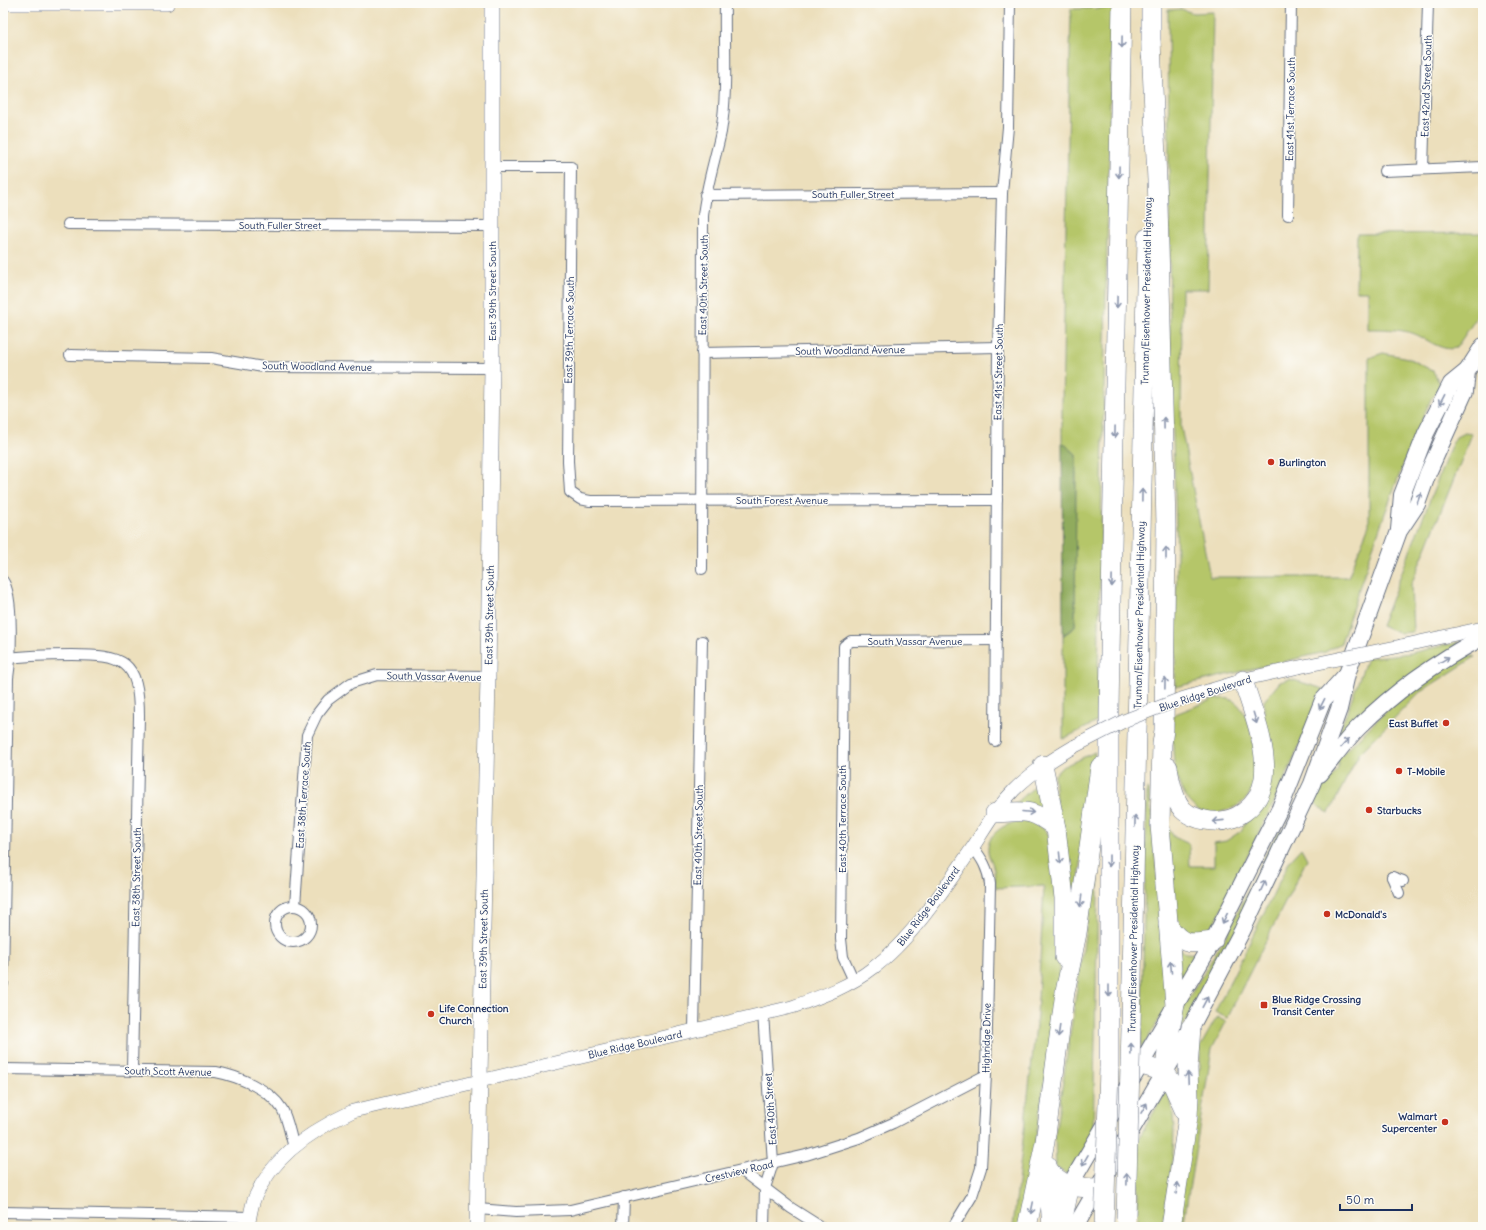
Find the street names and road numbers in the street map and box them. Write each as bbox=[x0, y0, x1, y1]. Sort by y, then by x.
street label: East 42nd Street South bbox=[1418, 34, 1435, 137]
street label: East 41st Terrace South bbox=[1283, 57, 1298, 161]
street label: South Fuller Street bbox=[812, 188, 895, 201]
street label: Truman/Eisenhower Presidential Highway bbox=[1138, 197, 1155, 385]
street label: South Fuller Street bbox=[239, 219, 322, 232]
street label: East 40th Street South bbox=[696, 234, 711, 336]
street label: East 39th Street South bbox=[486, 241, 499, 341]
street label: East 39th Terrace South bbox=[562, 276, 577, 384]
street label: East 41st Street South bbox=[991, 323, 1006, 421]
street label: South Woodland Avenue bbox=[795, 343, 905, 358]
street label: South Woodland Avenue bbox=[262, 359, 372, 374]
street label: South Forest Avenue bbox=[736, 494, 828, 507]
street label: Truman/Eisenhower Presidential Highway bbox=[1131, 521, 1148, 709]
street label: East 39th Street South bbox=[482, 565, 497, 665]
street label: South Vassar Avenue bbox=[868, 635, 962, 648]
street label: South Vassar Avenue bbox=[386, 669, 482, 684]
street label: Blue Ridge Boulevard bbox=[1157, 672, 1253, 715]
street label: East 38th Terrace South bbox=[293, 741, 314, 849]
street label: East 40th Terrace South bbox=[836, 765, 849, 873]
street label: East 40th Street South bbox=[691, 784, 706, 886]
street label: East 38th Street South bbox=[129, 827, 144, 927]
street label: Truman/Eisenhower Presidential Highway bbox=[1125, 845, 1142, 1033]
street label: Blue Ridge Boulevard bbox=[894, 864, 963, 949]
street label: East 39th Street South bbox=[476, 889, 491, 989]
street label: Highridge Drive bbox=[979, 1003, 994, 1073]
street label: Blue Ridge Boulevard bbox=[587, 1027, 684, 1062]
street label: South Scott Avenue bbox=[124, 1064, 212, 1079]
street label: East 40th Street bbox=[761, 1072, 780, 1145]
street label: Crestview Road bbox=[704, 1157, 775, 1186]

